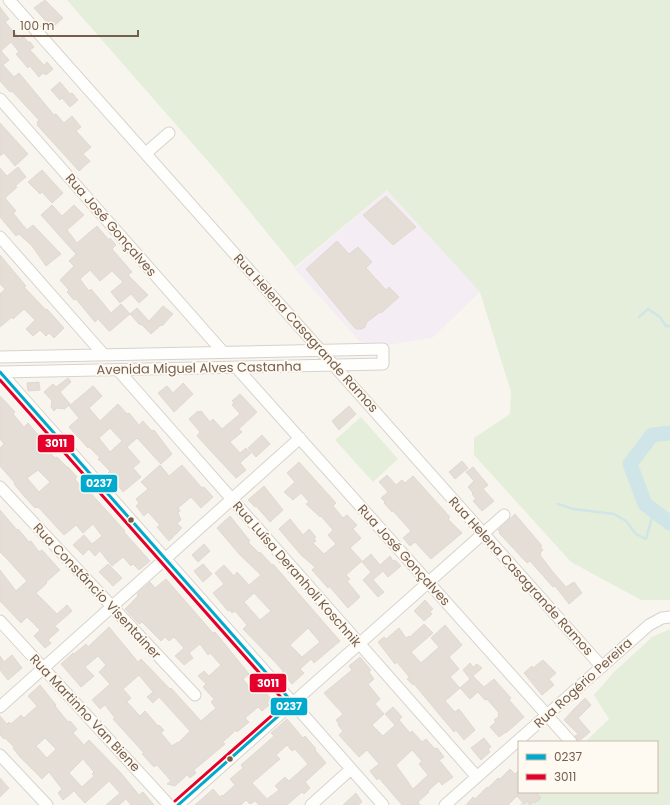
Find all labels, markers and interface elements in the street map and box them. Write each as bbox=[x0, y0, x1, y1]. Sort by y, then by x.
scale bar bbox=[14, 12, 138, 38]
text: 100 m bbox=[20, 17, 54, 34]
street label: Rua José Gonçalves bbox=[61, 169, 161, 281]
street label: Rua Helena Casagrande Ramos bbox=[229, 249, 383, 417]
street label: Avenida Miguel Alves Castanha bbox=[96, 357, 302, 379]
line badge: 3011 bbox=[37, 434, 75, 453]
text: 3011 bbox=[45, 435, 67, 451]
line badge: 0237 bbox=[80, 474, 118, 493]
text: 0237 bbox=[86, 475, 112, 491]
street label: Rua Helena Casagrande Ramos bbox=[444, 492, 598, 660]
street label: Rua Luísa Deranholi Koschnik bbox=[228, 497, 366, 651]
street label: Rua José Gonçalves bbox=[353, 500, 455, 610]
unlabelled marker bbox=[126, 515, 136, 525]
street label: Rua Constâncio Visentainer bbox=[29, 519, 165, 663]
street label: Rua Rogério Pereira bbox=[530, 634, 636, 732]
street label: Rua Martinho Van Biene bbox=[25, 650, 145, 776]
line badge: 3011 bbox=[249, 673, 287, 693]
text: 3011 bbox=[257, 675, 279, 691]
line badge: 0237 bbox=[270, 697, 308, 716]
text: 0237 bbox=[276, 698, 302, 714]
legend bbox=[518, 741, 658, 793]
text: 0237 bbox=[554, 748, 583, 765]
unlabelled marker bbox=[225, 754, 235, 764]
text: 3011 bbox=[554, 768, 576, 785]

